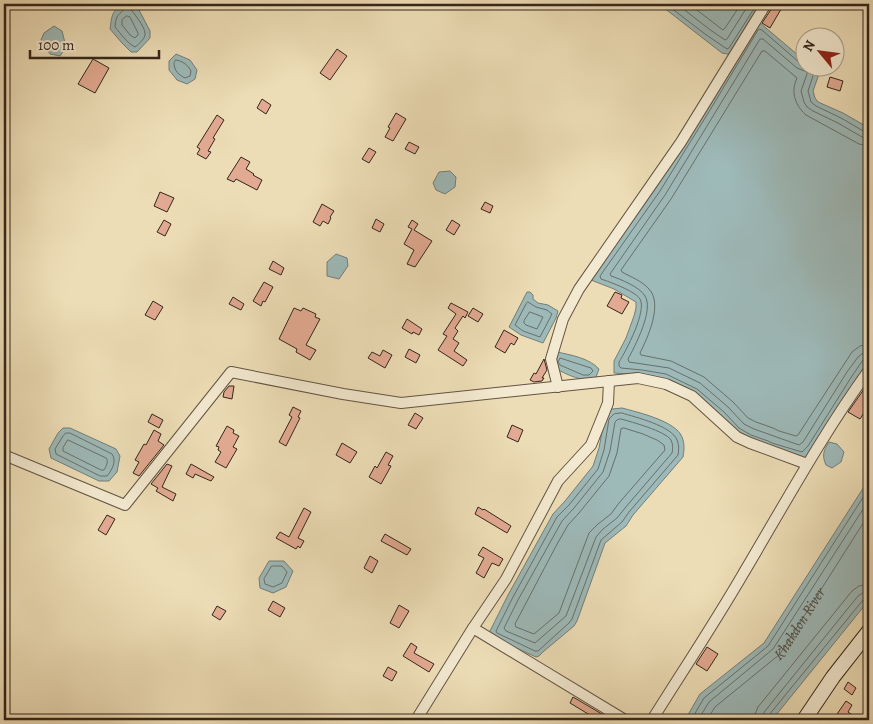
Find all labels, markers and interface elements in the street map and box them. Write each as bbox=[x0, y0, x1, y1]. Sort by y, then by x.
scale bar bbox=[30, 28, 159, 60]
north arrow bbox=[796, 28, 846, 78]
text: 100 m bbox=[38, 35, 75, 55]
text: N bbox=[798, 37, 820, 55]
water label: Khakdon River bbox=[770, 583, 830, 665]

